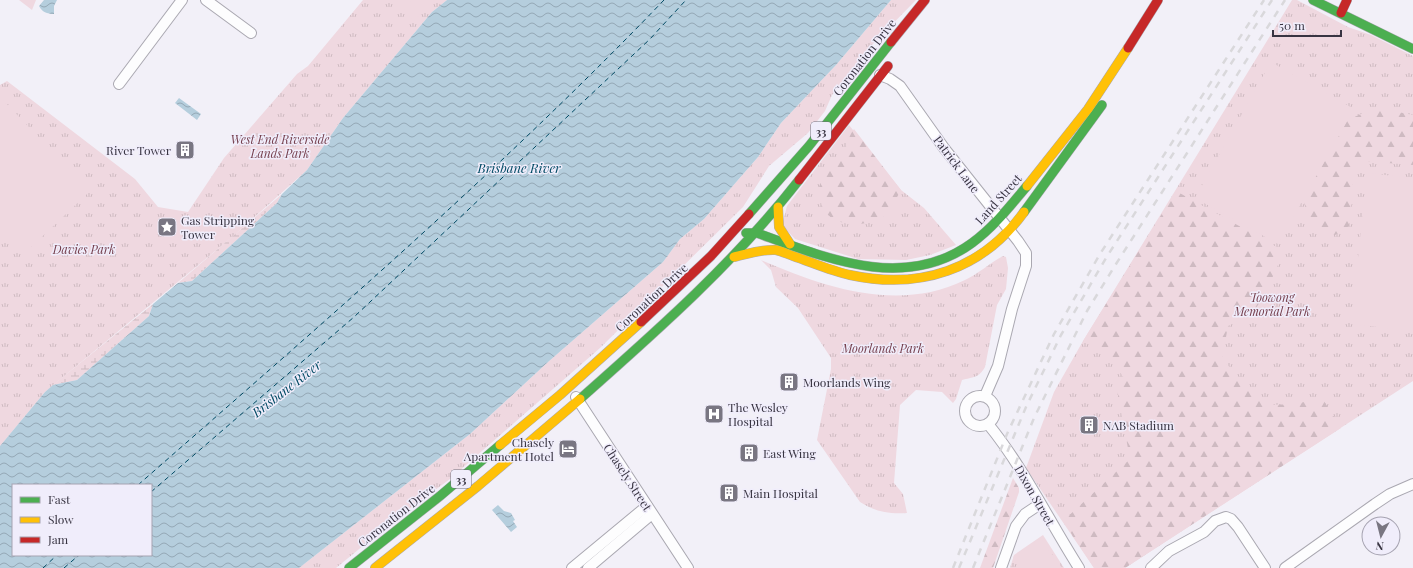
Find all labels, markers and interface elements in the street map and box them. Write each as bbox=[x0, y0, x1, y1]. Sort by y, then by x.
scale bar bbox=[1273, 12, 1341, 38]
street label: Coronation Drive bbox=[829, 15, 899, 99]
text: 50 m bbox=[1279, 17, 1305, 33]
road number: 33 bbox=[811, 122, 831, 140]
park label: West End Riverside Lands Park bbox=[231, 131, 329, 161]
street label: Patrick Lane bbox=[930, 132, 984, 196]
building icon: River Tower bbox=[174, 139, 196, 161]
place label: River Tower bbox=[106, 142, 172, 158]
water label: Brisbane River bbox=[477, 159, 561, 176]
street label: Land Street bbox=[971, 170, 1025, 228]
place label: Gas Stripping Tower bbox=[181, 212, 255, 242]
place icon: Gas Stripping Tower bbox=[156, 216, 178, 238]
park label: Davies Park bbox=[52, 241, 115, 257]
street label: Coronation Drive bbox=[611, 259, 691, 335]
park label: Toowong Memorial Park bbox=[1233, 289, 1310, 319]
park label: Moorlands Park bbox=[841, 340, 924, 356]
water label: Brisbane River bbox=[247, 355, 324, 421]
building icon: Moorlands Wing bbox=[778, 371, 800, 393]
place label: Moorlands Wing bbox=[803, 374, 891, 390]
place label: The Wesley Hospital bbox=[728, 399, 788, 429]
hospital icon: The Wesley Hospital bbox=[703, 403, 725, 425]
building icon: NAB Stadium bbox=[1078, 414, 1100, 436]
place label: NAB Stadium bbox=[1103, 417, 1174, 433]
place label: Chasely Apartment Hotel bbox=[463, 434, 555, 464]
hotel icon: Chasely Apartment Hotel bbox=[557, 438, 579, 460]
street label: Chasely Street bbox=[600, 440, 656, 514]
building icon: East Wing bbox=[738, 442, 760, 464]
place label: East Wing bbox=[763, 445, 816, 461]
street label: Dixon Street bbox=[1011, 462, 1059, 529]
road number: 33 bbox=[451, 470, 471, 488]
street label: Coronation Drive bbox=[354, 480, 438, 550]
building icon: Main Hospital bbox=[718, 482, 740, 504]
legend bbox=[12, 484, 152, 556]
place label: Main Hospital bbox=[743, 485, 819, 501]
text: Fast bbox=[48, 491, 71, 507]
text: Slow bbox=[48, 511, 74, 527]
north arrow bbox=[1361, 516, 1401, 556]
text: Jam bbox=[47, 531, 69, 547]
text: N bbox=[1375, 538, 1385, 554]

